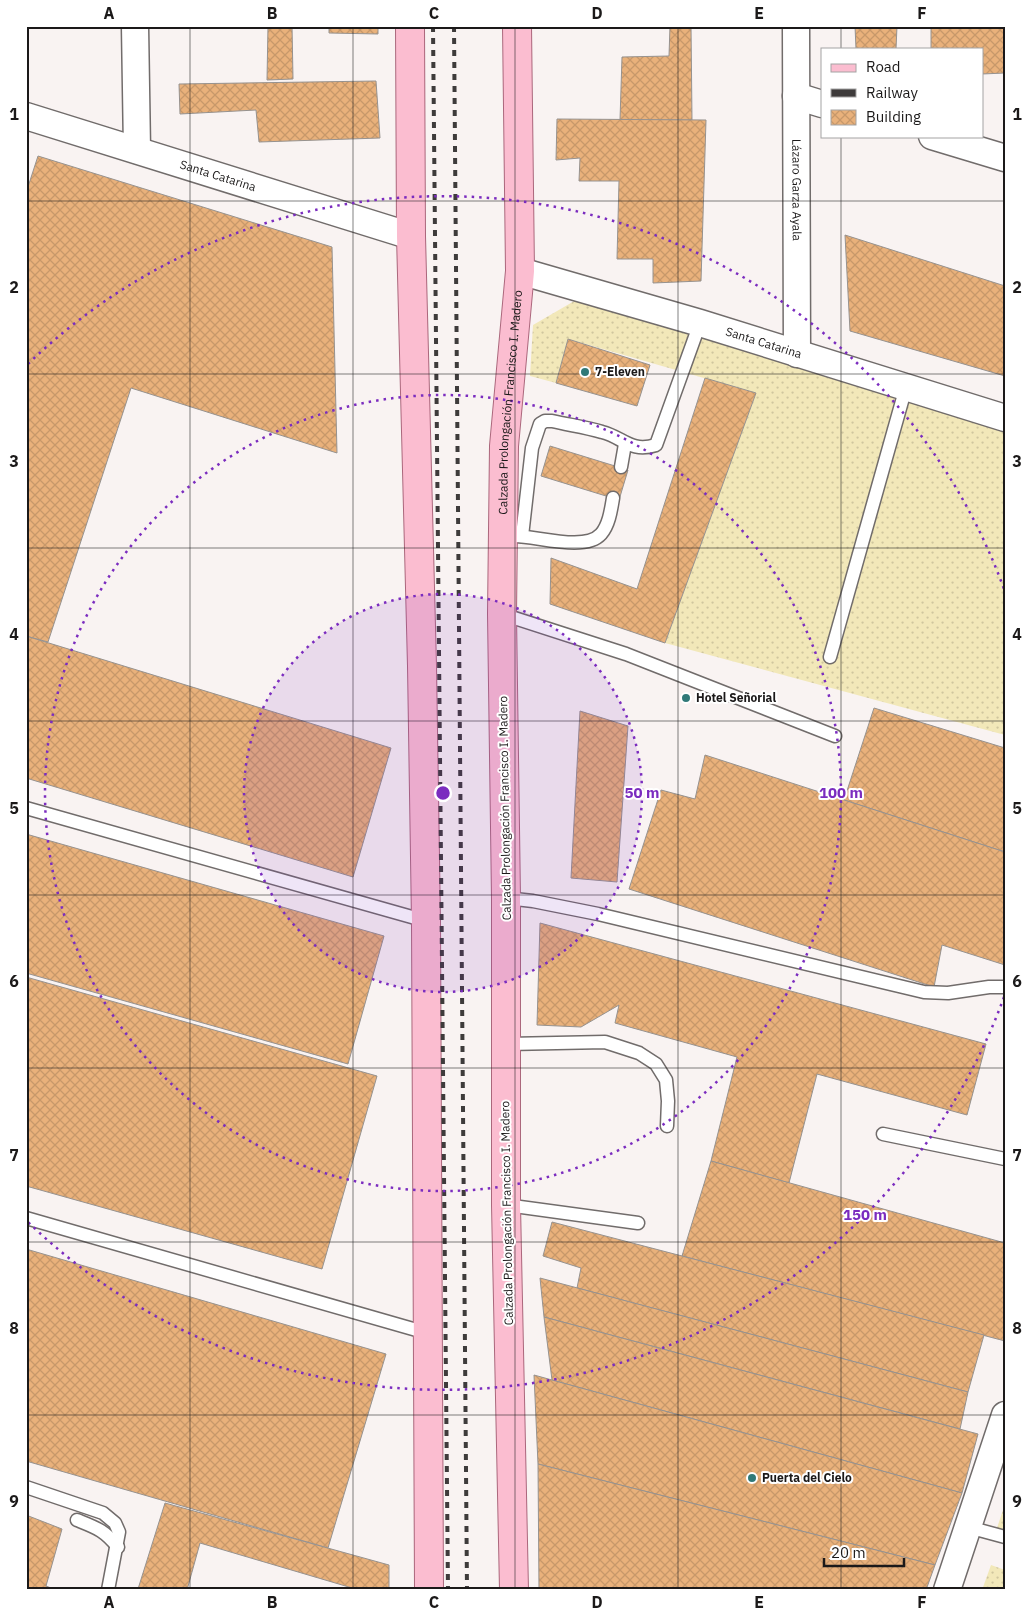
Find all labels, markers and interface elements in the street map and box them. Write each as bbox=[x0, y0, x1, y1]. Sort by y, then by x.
text: A bbox=[104, 3, 115, 23]
text: B bbox=[267, 3, 278, 23]
text: C bbox=[429, 3, 439, 23]
text: D bbox=[591, 3, 603, 23]
text: E bbox=[754, 3, 764, 23]
text: F bbox=[917, 3, 927, 23]
legend bbox=[821, 48, 984, 138]
text: Road bbox=[866, 57, 901, 76]
text: Railway bbox=[866, 83, 919, 102]
text: 1 bbox=[9, 104, 19, 124]
text: 1 bbox=[1012, 104, 1022, 124]
text: Building bbox=[866, 107, 921, 126]
street label: Lázaro Garza Ayala bbox=[789, 139, 805, 242]
street label: Santa Catarina bbox=[178, 156, 258, 194]
text: 2 bbox=[9, 277, 19, 297]
text: 2 bbox=[1012, 277, 1022, 297]
street label: Calzada Prolongación Francisco I. Madero bbox=[495, 289, 525, 515]
street label: Santa Catarina bbox=[724, 323, 804, 361]
place label: 7-Eleven bbox=[595, 364, 645, 379]
marker: 7-Eleven bbox=[579, 366, 591, 378]
text: 3 bbox=[9, 451, 19, 471]
text: 3 bbox=[1012, 451, 1022, 471]
text: 4 bbox=[9, 624, 19, 644]
text: 4 bbox=[1012, 624, 1022, 644]
place label: Hotel Señorial bbox=[696, 690, 776, 705]
marker: Hotel Señorial bbox=[680, 692, 692, 704]
street label: Calzada Prolongación Francisco I. Madero bbox=[495, 695, 514, 920]
text: 50 m bbox=[625, 783, 659, 802]
text: 100 m bbox=[819, 783, 863, 802]
centre of rings bbox=[434, 784, 452, 802]
text: 5 bbox=[9, 798, 19, 818]
text: 5 bbox=[1012, 798, 1022, 818]
text: 6 bbox=[9, 971, 19, 991]
text: 6 bbox=[1012, 971, 1022, 991]
street label: Calzada Prolongación Francisco I. Madero bbox=[497, 1100, 516, 1325]
text: 7 bbox=[9, 1145, 19, 1165]
text: 7 bbox=[1012, 1145, 1022, 1165]
text: 150 m bbox=[843, 1205, 887, 1224]
text: 8 bbox=[9, 1318, 19, 1338]
text: 8 bbox=[1012, 1318, 1022, 1338]
place label: Puerta del Cielo bbox=[762, 1470, 852, 1485]
marker: Puerta del Cielo bbox=[746, 1472, 758, 1484]
text: 9 bbox=[9, 1491, 19, 1511]
text: 9 bbox=[1012, 1491, 1022, 1511]
scale bar bbox=[824, 1536, 904, 1568]
text: 20 m bbox=[831, 1543, 866, 1562]
text: A bbox=[104, 1592, 115, 1612]
text: B bbox=[267, 1592, 278, 1612]
text: C bbox=[429, 1592, 439, 1612]
text: D bbox=[591, 1592, 603, 1612]
text: E bbox=[754, 1592, 764, 1612]
text: F bbox=[917, 1592, 927, 1612]

